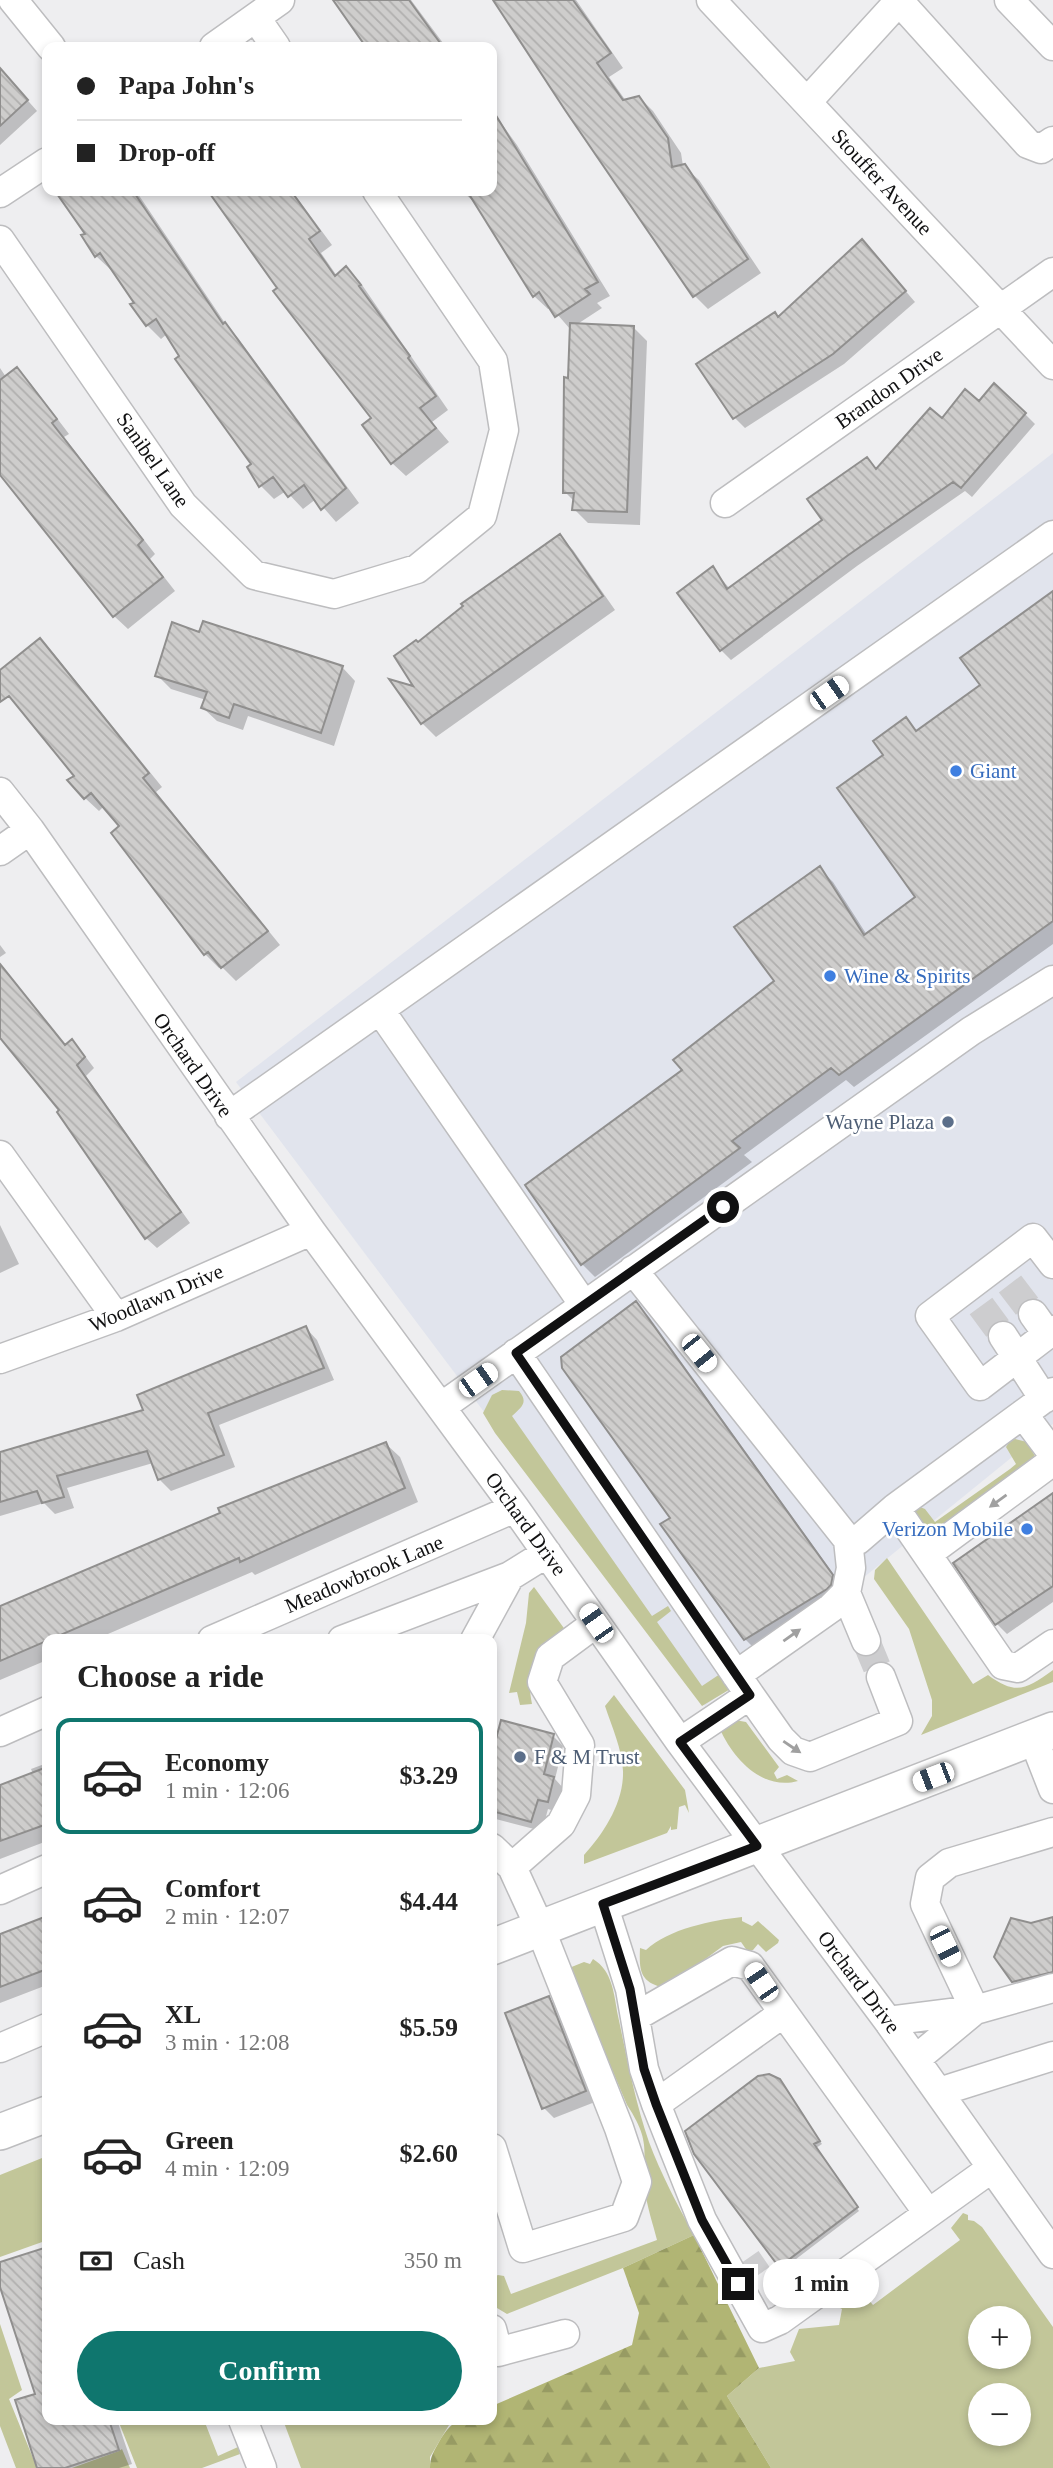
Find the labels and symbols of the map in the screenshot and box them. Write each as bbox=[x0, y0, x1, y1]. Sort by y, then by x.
street label: Stouffer Avenue bbox=[827, 124, 937, 240]
street label: Brandon Drive bbox=[831, 342, 947, 434]
street label: Sanibel Lane bbox=[112, 408, 194, 512]
car bbox=[806, 672, 853, 714]
place label: Giant bbox=[970, 759, 1017, 783]
marker: Giant bbox=[948, 763, 964, 779]
place label: Wine & Spirits bbox=[844, 964, 970, 988]
marker: Wine & Spirits bbox=[822, 968, 838, 984]
street label: Orchard Drive bbox=[148, 1008, 238, 1122]
place label: Wayne Plaza bbox=[825, 1110, 935, 1134]
marker: Wayne Plaza bbox=[940, 1114, 956, 1130]
route start bbox=[707, 1191, 739, 1223]
street label: Woodlawn Drive bbox=[85, 1259, 227, 1337]
car bbox=[678, 1330, 721, 1376]
car bbox=[455, 1359, 502, 1401]
street label: Orchard Drive bbox=[480, 1468, 572, 1580]
one-way arrow bbox=[989, 1494, 1007, 1508]
place label: Verizon Mobile bbox=[882, 1517, 1013, 1541]
marker: Verizon Mobile bbox=[1019, 1521, 1035, 1537]
street label: Meadowbrook Lane bbox=[281, 1530, 447, 1618]
car bbox=[576, 1600, 617, 1646]
one-way arrow bbox=[783, 1628, 801, 1642]
one-way arrow bbox=[782, 1741, 802, 1754]
place label: F & M Trust bbox=[534, 1745, 640, 1769]
marker: F & M Trust bbox=[512, 1749, 528, 1765]
car bbox=[910, 1760, 957, 1794]
car bbox=[927, 1923, 964, 1969]
street label: Orchard Drive bbox=[813, 1926, 905, 2038]
car bbox=[741, 1959, 782, 2005]
callout: 1 min bbox=[762, 2260, 878, 2308]
route end bbox=[722, 2268, 754, 2300]

